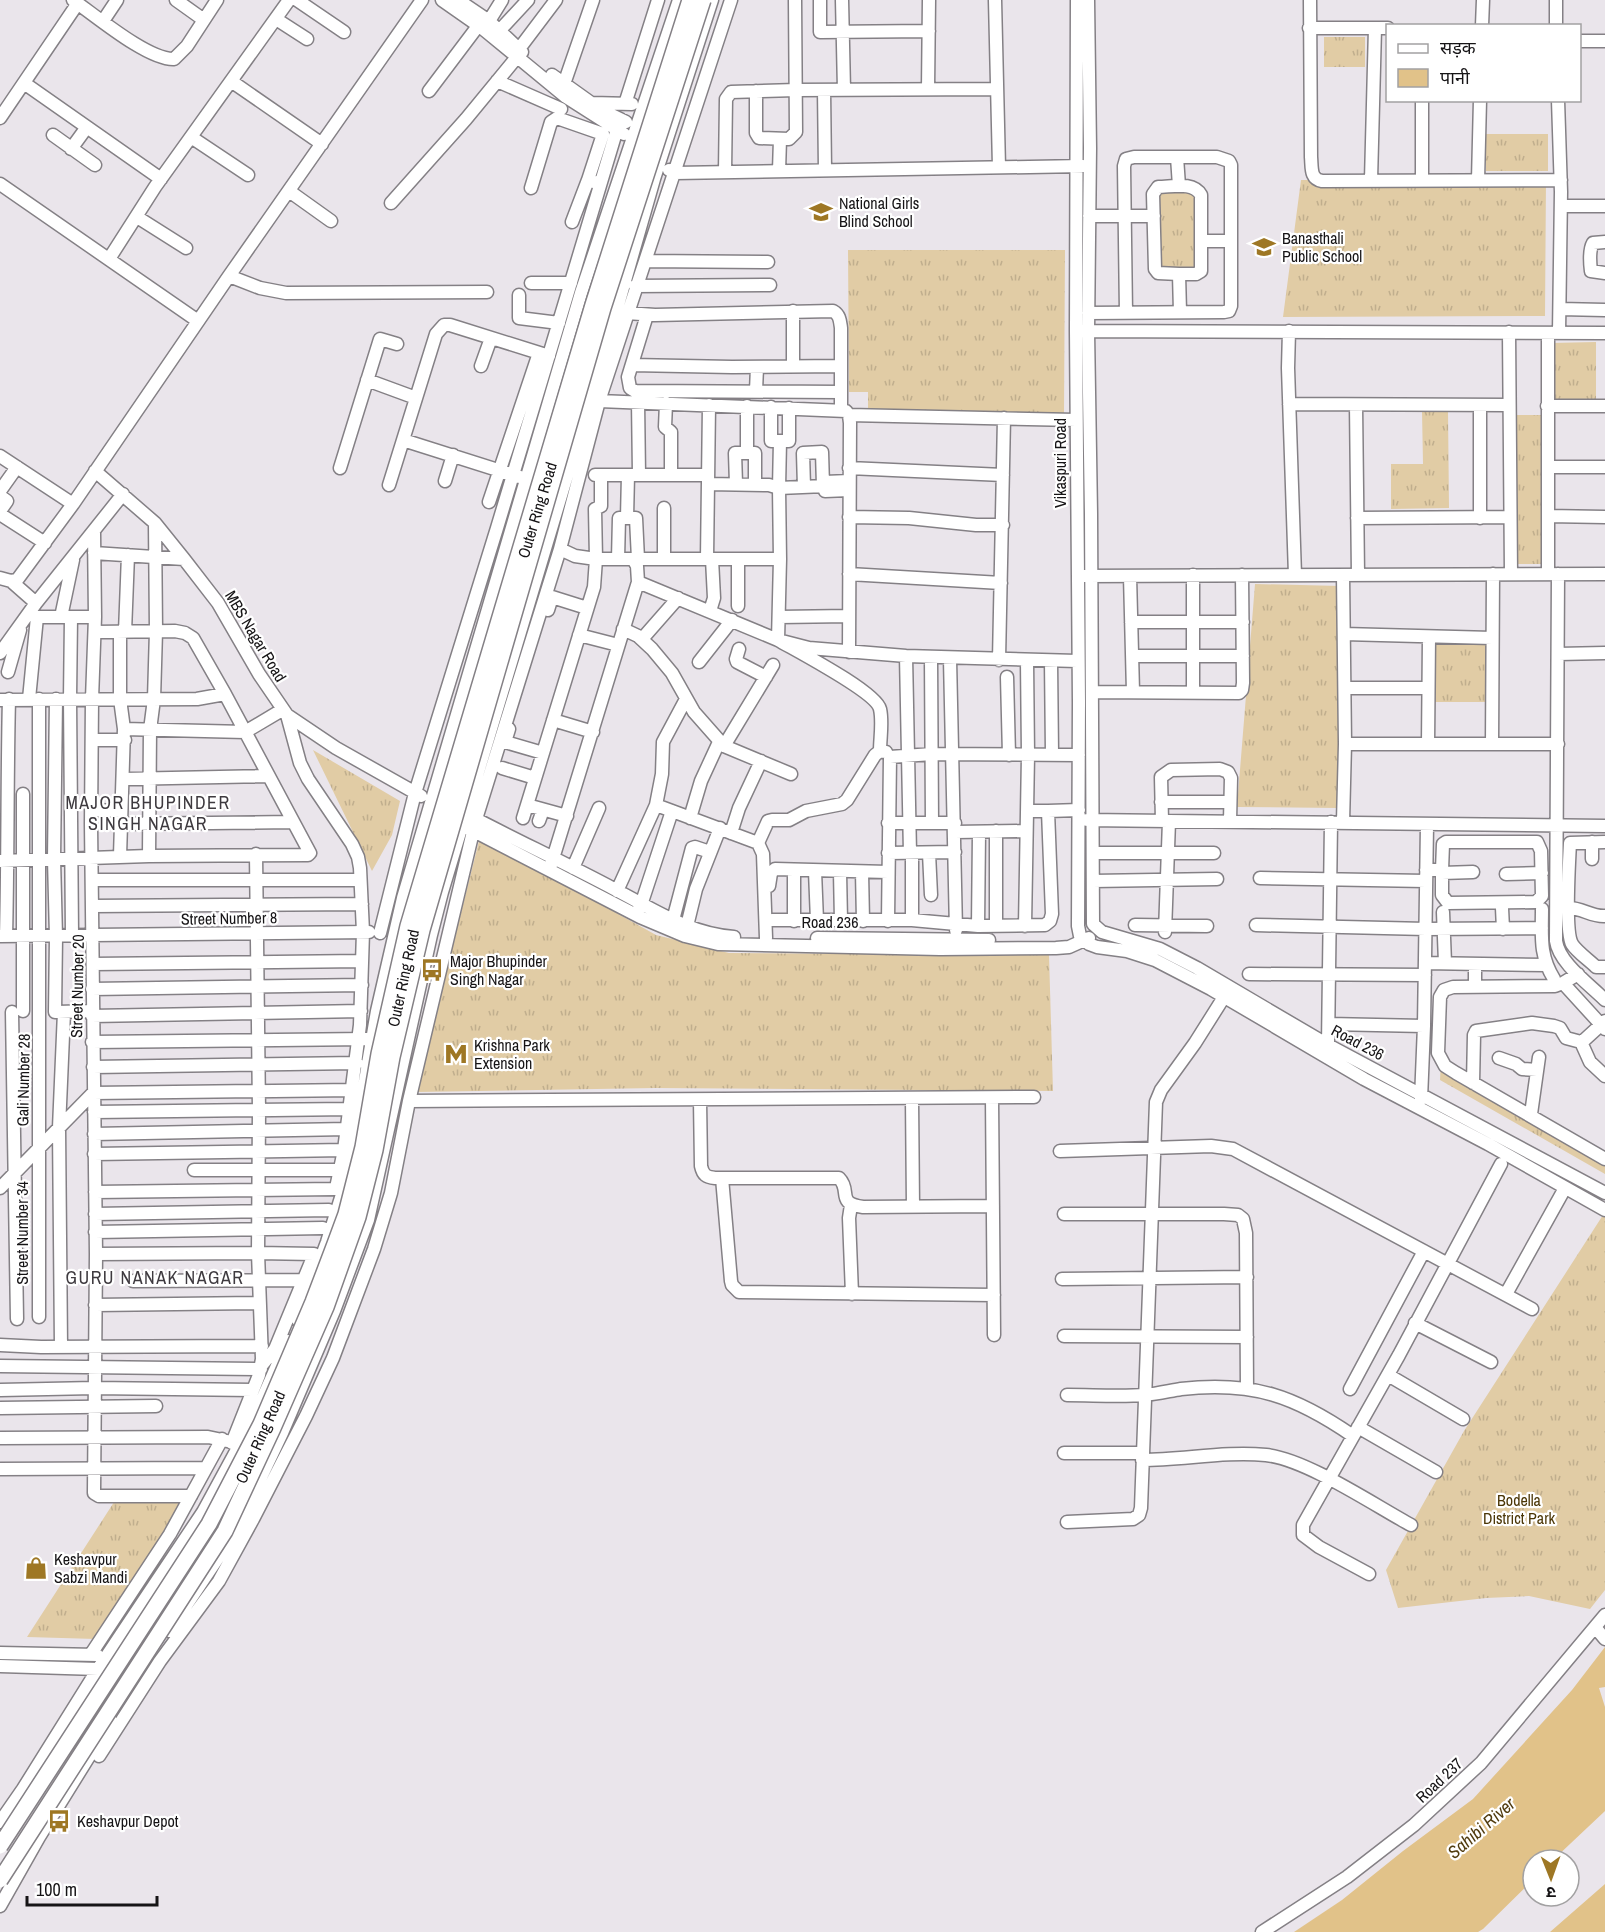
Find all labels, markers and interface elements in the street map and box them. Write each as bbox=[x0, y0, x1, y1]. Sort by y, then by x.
legend bbox=[1386, 24, 1581, 102]
text: सड़क bbox=[1440, 35, 1477, 60]
text: पानी bbox=[1440, 65, 1470, 90]
place label: National Girls Blind School bbox=[839, 192, 919, 232]
school or university icon: National Girls Blind School bbox=[808, 199, 834, 225]
place label: Banasthali Public School bbox=[1282, 227, 1362, 267]
school or university icon: Banasthali Public School bbox=[1251, 234, 1277, 260]
street label: Vikaspuri Road bbox=[1049, 418, 1071, 508]
street label: Outer Ring Road bbox=[512, 459, 562, 561]
street label: MBS Nagar Road bbox=[220, 586, 292, 686]
district label: MAJOR BHUPINDER SINGH NAGAR bbox=[65, 790, 231, 836]
street label: Street Number 8 bbox=[181, 906, 277, 930]
street label: Road 236 bbox=[802, 911, 858, 933]
street label: Outer Ring Road bbox=[382, 927, 424, 1029]
street label: Street Number 20 bbox=[65, 934, 89, 1038]
place label: Major Bhupinder Singh Nagar bbox=[450, 950, 548, 990]
bus stop icon: Major Bhupinder Singh Nagar bbox=[419, 957, 445, 983]
street label: Road 236 bbox=[1328, 1019, 1388, 1065]
street label: Gali Number 28 bbox=[11, 1034, 35, 1126]
place label: Krishna Park Extension bbox=[474, 1034, 550, 1074]
metro station icon: Krishna Park Extension bbox=[443, 1041, 469, 1067]
street label: Street Number 34 bbox=[11, 1181, 33, 1285]
district label: GURU NANAK NAGAR bbox=[66, 1265, 245, 1290]
street label: Outer Ring Road bbox=[230, 1387, 290, 1487]
park label: Bodella District Park bbox=[1483, 1489, 1556, 1529]
place label: Keshavpur Sabzi Mandi bbox=[54, 1548, 128, 1588]
shop icon: Keshavpur Sabzi Mandi bbox=[23, 1555, 49, 1581]
street label: Road 237 bbox=[1411, 1753, 1467, 1807]
water label: Sahibi River bbox=[1442, 1791, 1521, 1864]
bus stop icon: Keshavpur Depot bbox=[46, 1808, 72, 1834]
place label: Keshavpur Depot bbox=[77, 1810, 179, 1832]
north arrow bbox=[1521, 1848, 1581, 1908]
scale bar bbox=[27, 1869, 158, 1907]
text: 100 m bbox=[36, 1877, 77, 1902]
text: उ bbox=[1546, 1882, 1556, 1904]

